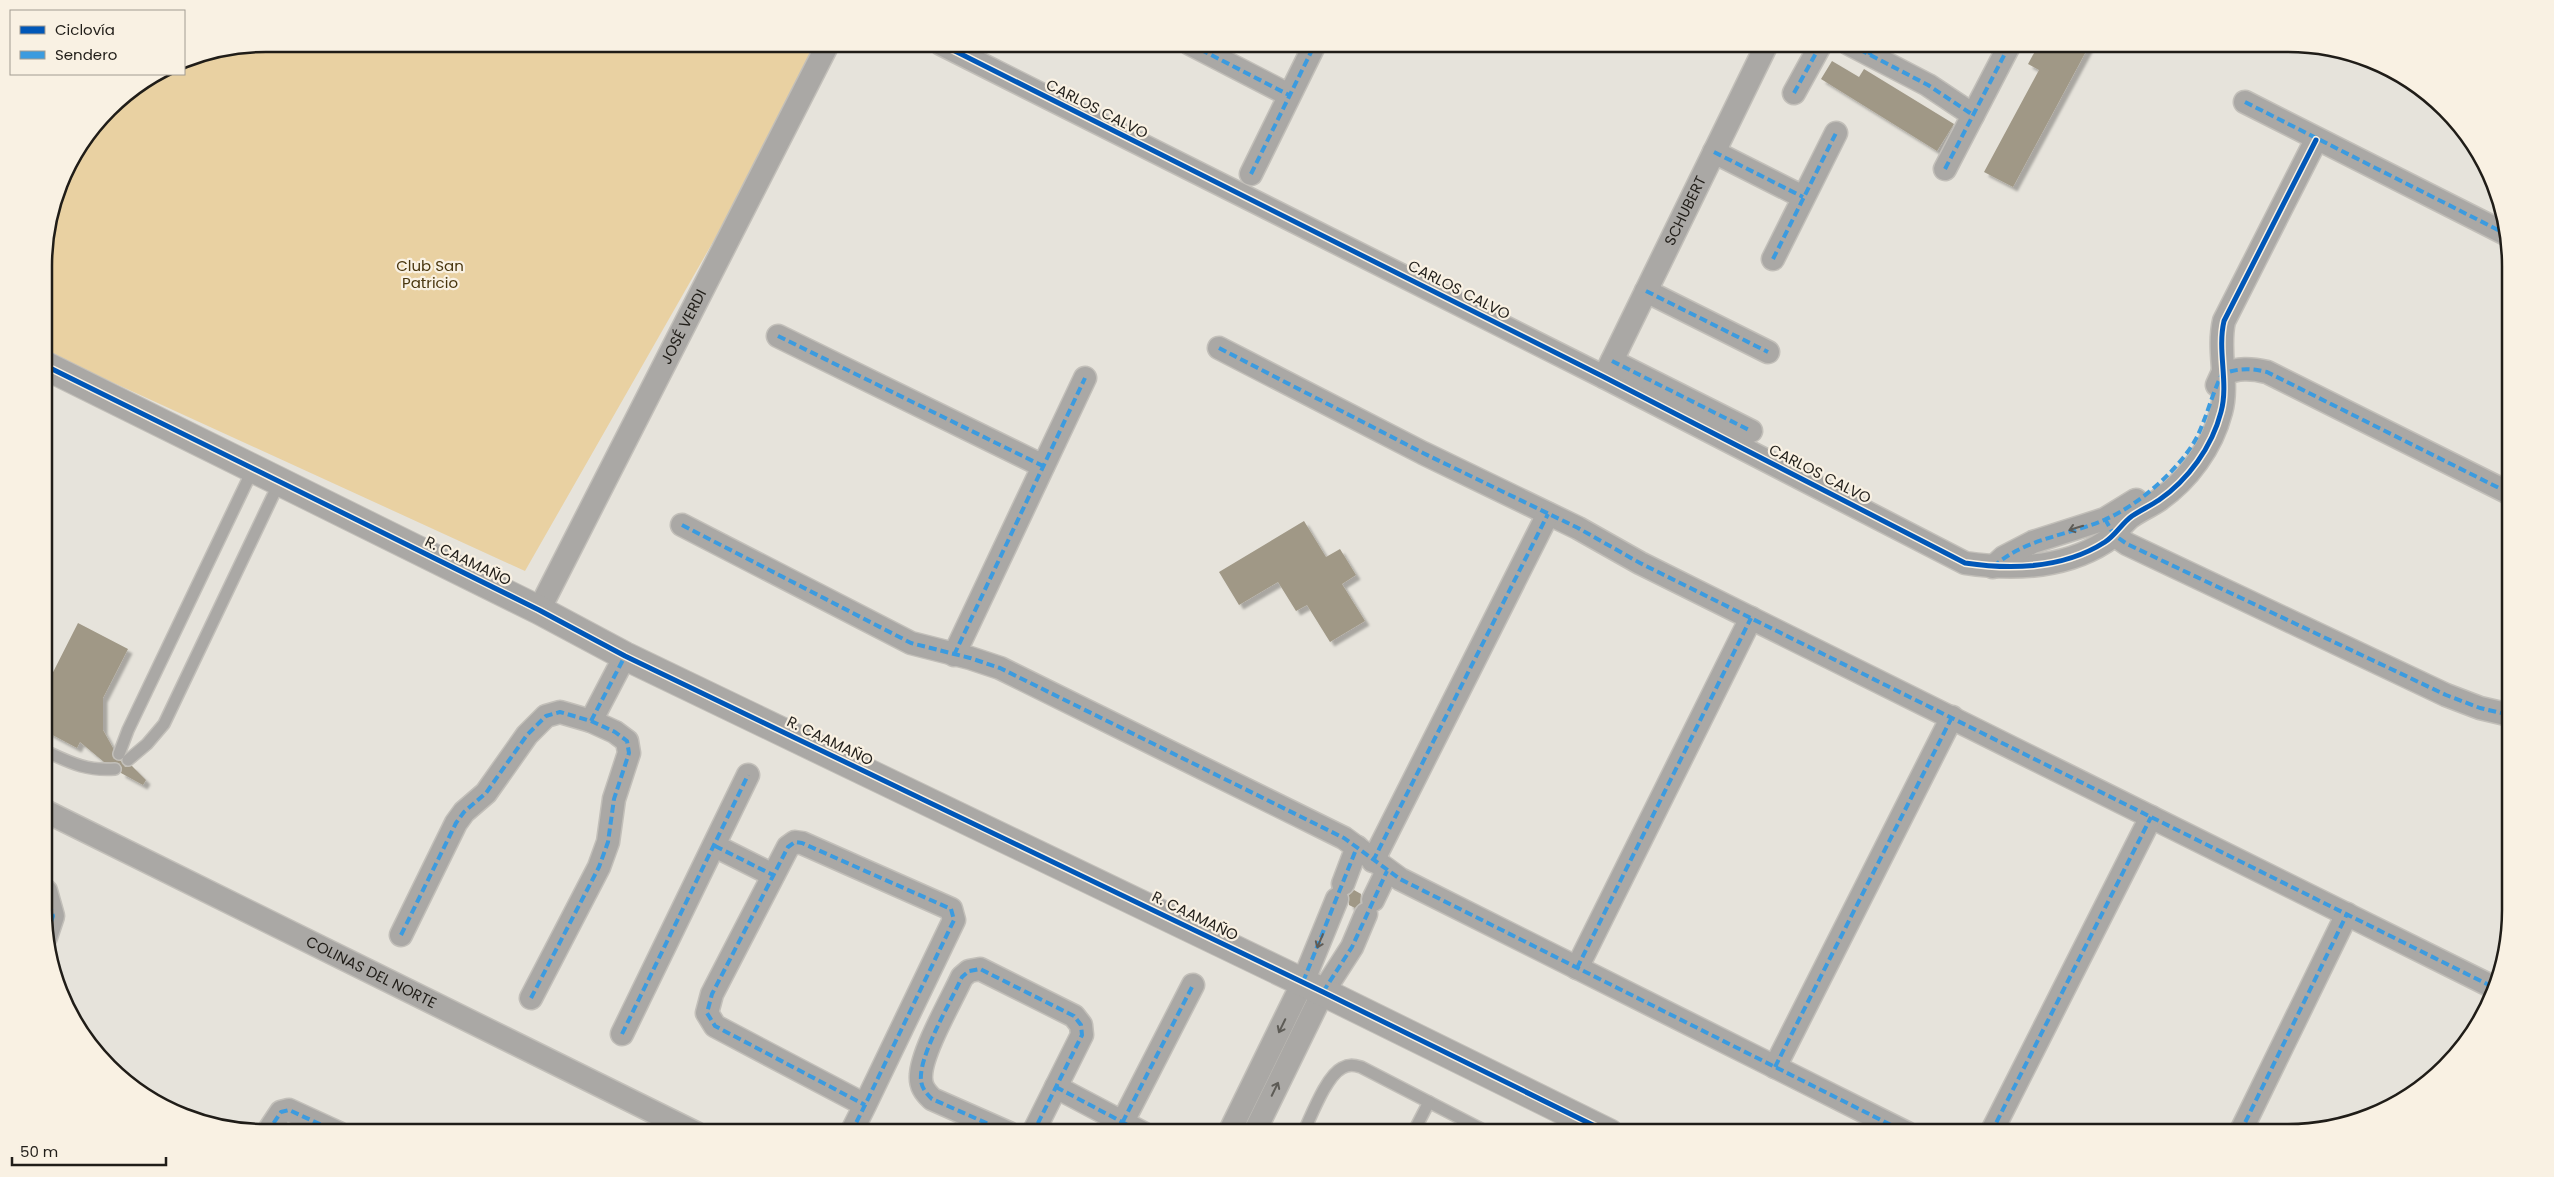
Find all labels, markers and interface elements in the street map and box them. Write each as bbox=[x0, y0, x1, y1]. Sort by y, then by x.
legend bbox=[10, 10, 185, 75]
text: Ciclovía bbox=[55, 19, 115, 40]
text: Sendero bbox=[55, 44, 117, 65]
street label: CARLOS CALVO bbox=[1043, 74, 1152, 143]
street label: SCHUBERT bbox=[1659, 172, 1711, 249]
park label: Club San Patricio bbox=[396, 255, 464, 293]
street label: CARLOS CALVO bbox=[1405, 255, 1514, 324]
street label: JOSÉ VERDI bbox=[655, 285, 711, 368]
street label: CARLOS CALVO bbox=[1766, 439, 1875, 508]
one-way arrow bbox=[2069, 524, 2085, 534]
street label: R. CAAMAÑO bbox=[422, 531, 515, 591]
street label: R. CAAMAÑO bbox=[784, 711, 877, 771]
street label: R. CAAMAÑO bbox=[1149, 886, 1242, 946]
street label: COLINAS DEL NORTE bbox=[303, 931, 440, 1013]
one-way arrow bbox=[1315, 933, 1325, 948]
one-way arrow bbox=[1277, 1018, 1286, 1033]
one-way arrow bbox=[1271, 1082, 1280, 1097]
scale bar bbox=[12, 1134, 166, 1166]
text: 50 m bbox=[20, 1141, 58, 1162]

